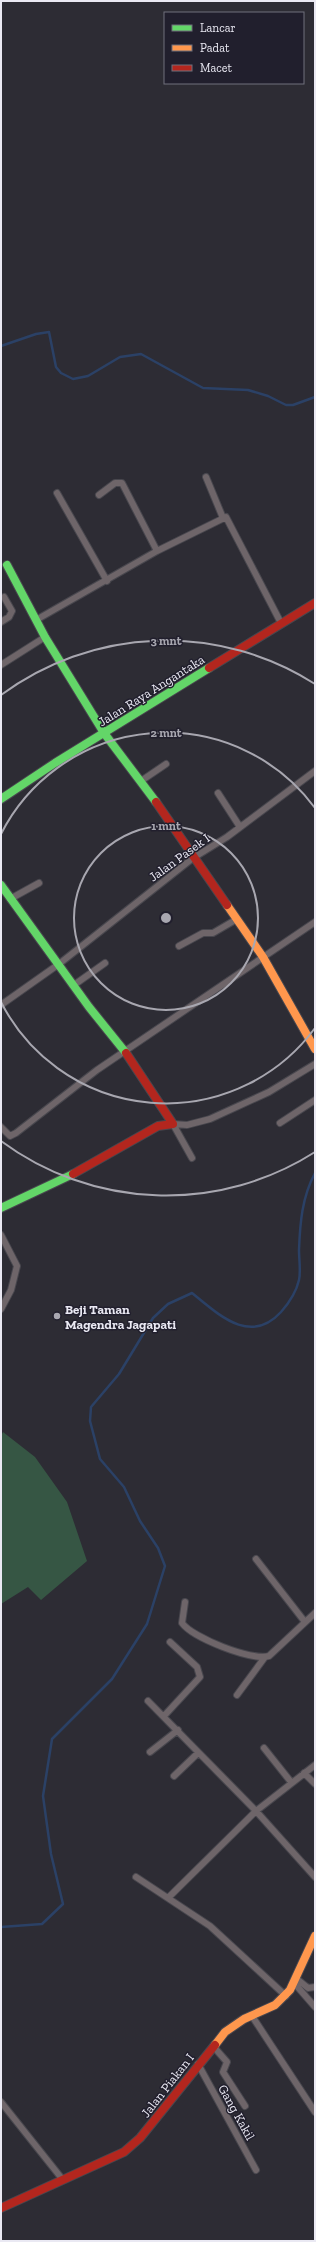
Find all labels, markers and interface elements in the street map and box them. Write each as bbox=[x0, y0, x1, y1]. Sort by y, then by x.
legend bbox=[164, 12, 304, 84]
text: Lancar bbox=[200, 21, 236, 35]
text: Padat bbox=[200, 41, 230, 55]
text: Macet bbox=[200, 61, 232, 75]
text: 3 mnt bbox=[150, 634, 182, 648]
street label: Jalan Raya Angantaka bbox=[95, 651, 208, 729]
text: 2 mnt bbox=[150, 726, 182, 740]
text: 1 mnt bbox=[151, 819, 181, 833]
street label: Jalan Pasek I bbox=[146, 830, 213, 884]
centre of rings bbox=[159, 911, 173, 925]
place label: Beji Taman Magendra Jagapati bbox=[65, 1302, 176, 1332]
marker: Beji Taman Magendra Jagapati bbox=[52, 1311, 62, 1321]
street label: Jalan Piakan I bbox=[138, 2050, 197, 2120]
street label: Gang Kakil bbox=[215, 2082, 258, 2143]

